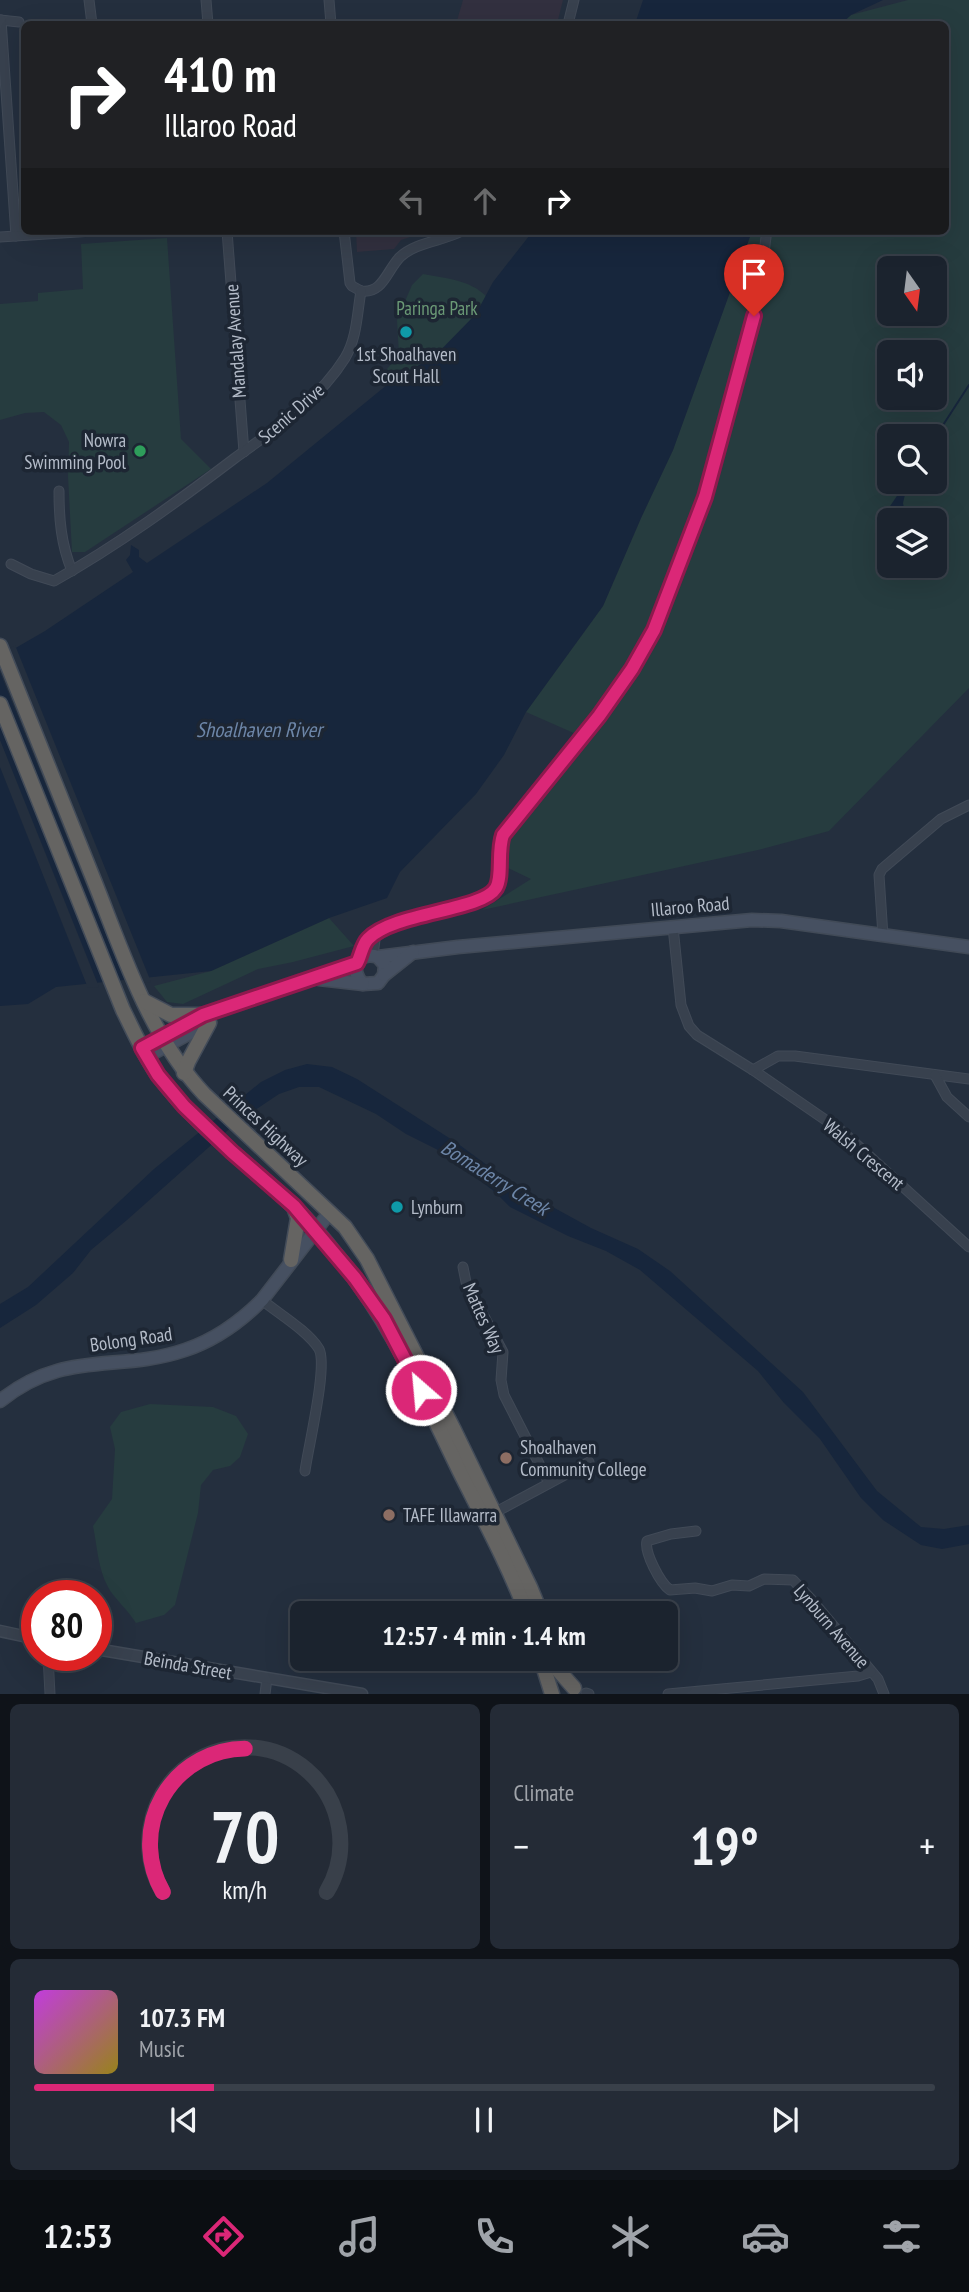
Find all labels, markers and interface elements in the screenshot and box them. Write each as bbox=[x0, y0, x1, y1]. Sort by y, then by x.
text: 410 m bbox=[164, 42, 277, 106]
icon: right bbox=[49, 49, 140, 140]
text: Illaroo Road bbox=[164, 104, 297, 146]
icon: left bbox=[393, 182, 431, 220]
icon: ahead bbox=[466, 182, 504, 220]
icon: right bbox=[539, 182, 577, 220]
pin bbox=[724, 244, 784, 316]
icon: arrive bbox=[735, 255, 773, 293]
north arrow bbox=[877, 256, 947, 326]
map controls bbox=[877, 256, 947, 578]
street label: Mandalay Avenue bbox=[219, 283, 251, 399]
park label: Paringa Park bbox=[396, 296, 478, 320]
marker: 1st Shoalhaven Scout Hall bbox=[398, 324, 414, 340]
button: sound bbox=[877, 340, 947, 410]
place label: 1st Shoalhaven Scout Hall bbox=[356, 342, 456, 388]
street label: Scenic Drive bbox=[253, 378, 329, 448]
button: search bbox=[877, 424, 947, 494]
place label: Nowra Swimming Pool bbox=[24, 428, 127, 474]
marker: Nowra Swimming Pool bbox=[132, 443, 148, 459]
button: layers bbox=[877, 508, 947, 578]
water label: Shoalhaven River bbox=[196, 716, 325, 743]
street label: Illaroo Road bbox=[650, 891, 730, 921]
street label: Princes Highway bbox=[219, 1081, 314, 1172]
street label: Walsh Crescent bbox=[818, 1113, 910, 1195]
water label: Bomaderry Creek bbox=[436, 1134, 557, 1223]
place label: Lynburn bbox=[411, 1195, 463, 1219]
marker: Lynburn bbox=[389, 1199, 405, 1215]
street label: Mattes Way bbox=[458, 1279, 511, 1358]
street label: Bolong Road bbox=[88, 1321, 174, 1357]
position arrow bbox=[384, 1353, 458, 1427]
place label: Shoalhaven Community College bbox=[520, 1435, 647, 1481]
marker: Shoalhaven Community College bbox=[498, 1450, 514, 1466]
place label: TAFE Illawarra bbox=[403, 1503, 497, 1527]
marker: TAFE Illawarra bbox=[381, 1507, 397, 1523]
street label: Lynburn Avenue bbox=[789, 1579, 875, 1673]
speed limit sign: 80 bbox=[21, 1580, 112, 1671]
text: 12:57 · 4 min · 1.4 km bbox=[382, 1619, 586, 1652]
street label: Beinda Street bbox=[142, 1646, 234, 1685]
text: Climate bbox=[514, 1778, 574, 1807]
text: 70 bbox=[210, 1789, 280, 1883]
text: 19° bbox=[690, 1812, 759, 1879]
text: − bbox=[514, 1821, 529, 1870]
text: + bbox=[919, 1821, 935, 1870]
text: km/h bbox=[223, 1874, 267, 1906]
text: 107.3 FM bbox=[139, 2001, 225, 2034]
text: Music bbox=[139, 2034, 185, 2063]
icon: previous bbox=[165, 2101, 203, 2139]
icon: pause bbox=[465, 2101, 503, 2139]
icon: next bbox=[766, 2101, 804, 2139]
icon: directions bbox=[199, 2212, 248, 2261]
icon: music bbox=[335, 2212, 384, 2261]
icon: phone bbox=[470, 2212, 519, 2261]
icon: climate bbox=[606, 2212, 655, 2261]
icon: car bbox=[741, 2212, 790, 2261]
icon: filters bbox=[877, 2212, 926, 2261]
text: 12:53 bbox=[43, 2215, 112, 2257]

